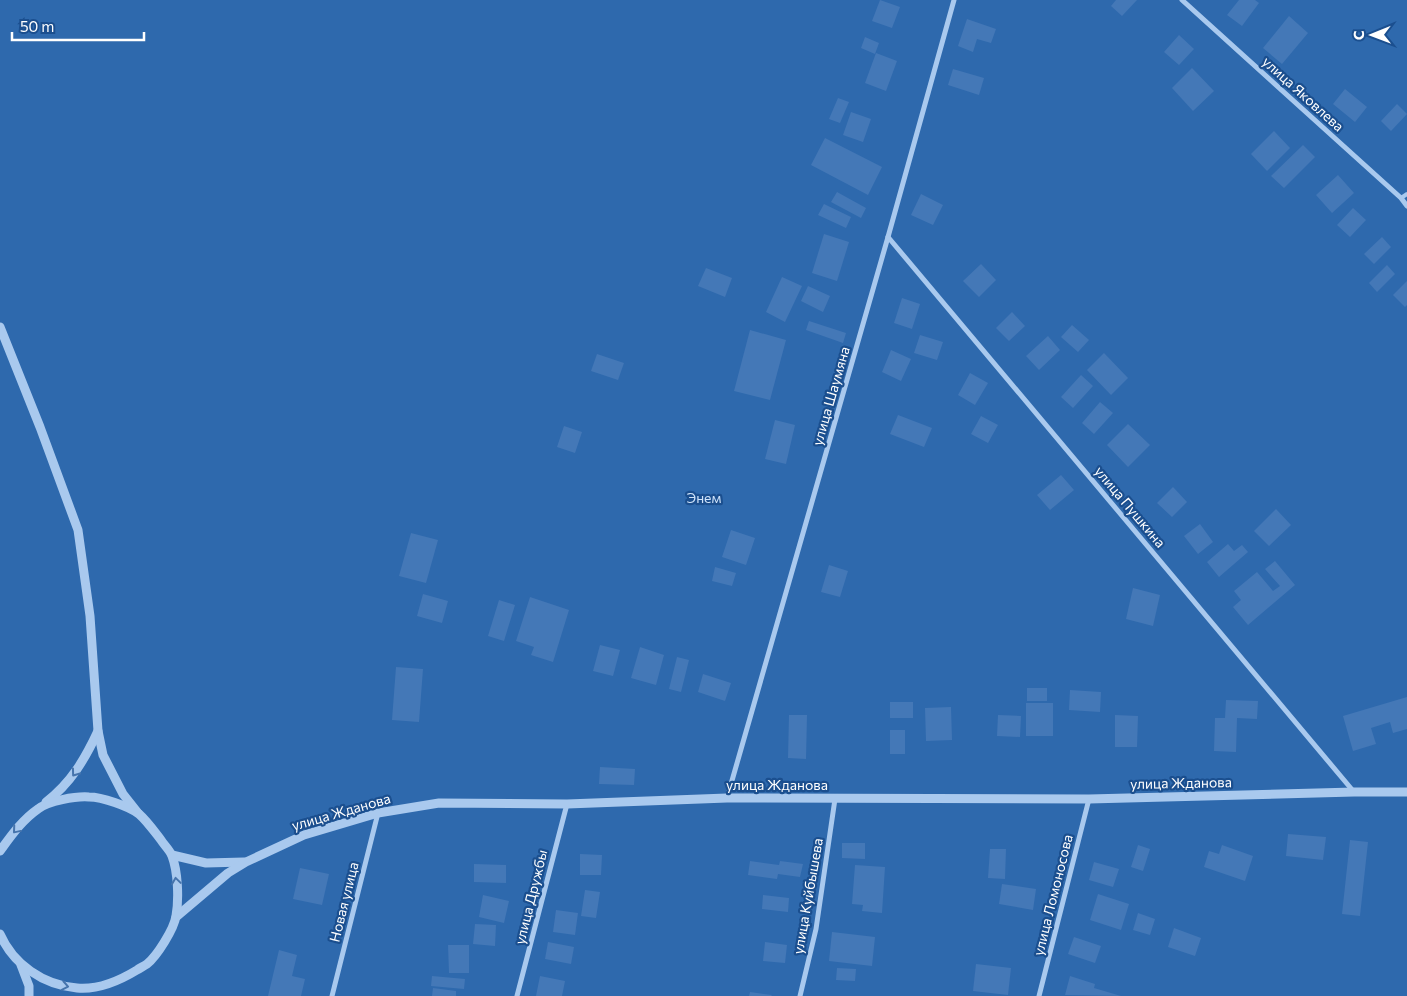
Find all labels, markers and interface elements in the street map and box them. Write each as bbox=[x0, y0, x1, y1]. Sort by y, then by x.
scale bar bbox=[12, 10, 145, 42]
north arrow bbox=[1347, 10, 1397, 60]
text: 50 m bbox=[20, 17, 54, 35]
text: С bbox=[1350, 30, 1367, 40]
street label: улица Яковлева bbox=[1259, 53, 1347, 135]
street label: улица Шаумяна bbox=[808, 344, 853, 447]
street label: улица Пушкина bbox=[1091, 463, 1169, 551]
park label: Энем bbox=[687, 489, 721, 506]
one-way arrow bbox=[72, 767, 81, 777]
street label: улица Жданова bbox=[1130, 773, 1232, 792]
street label: улица Жданова bbox=[726, 776, 828, 793]
street label: улица Жданова bbox=[290, 789, 392, 834]
one-way arrow bbox=[13, 824, 22, 833]
street label: улица Ломоносова bbox=[1029, 832, 1076, 957]
street label: улица Куйбышева bbox=[789, 837, 826, 955]
street label: улица Дружбы bbox=[511, 848, 550, 946]
street label: Новая улица bbox=[325, 860, 362, 944]
one-way arrow bbox=[171, 876, 182, 884]
one-way arrow bbox=[61, 980, 69, 990]

